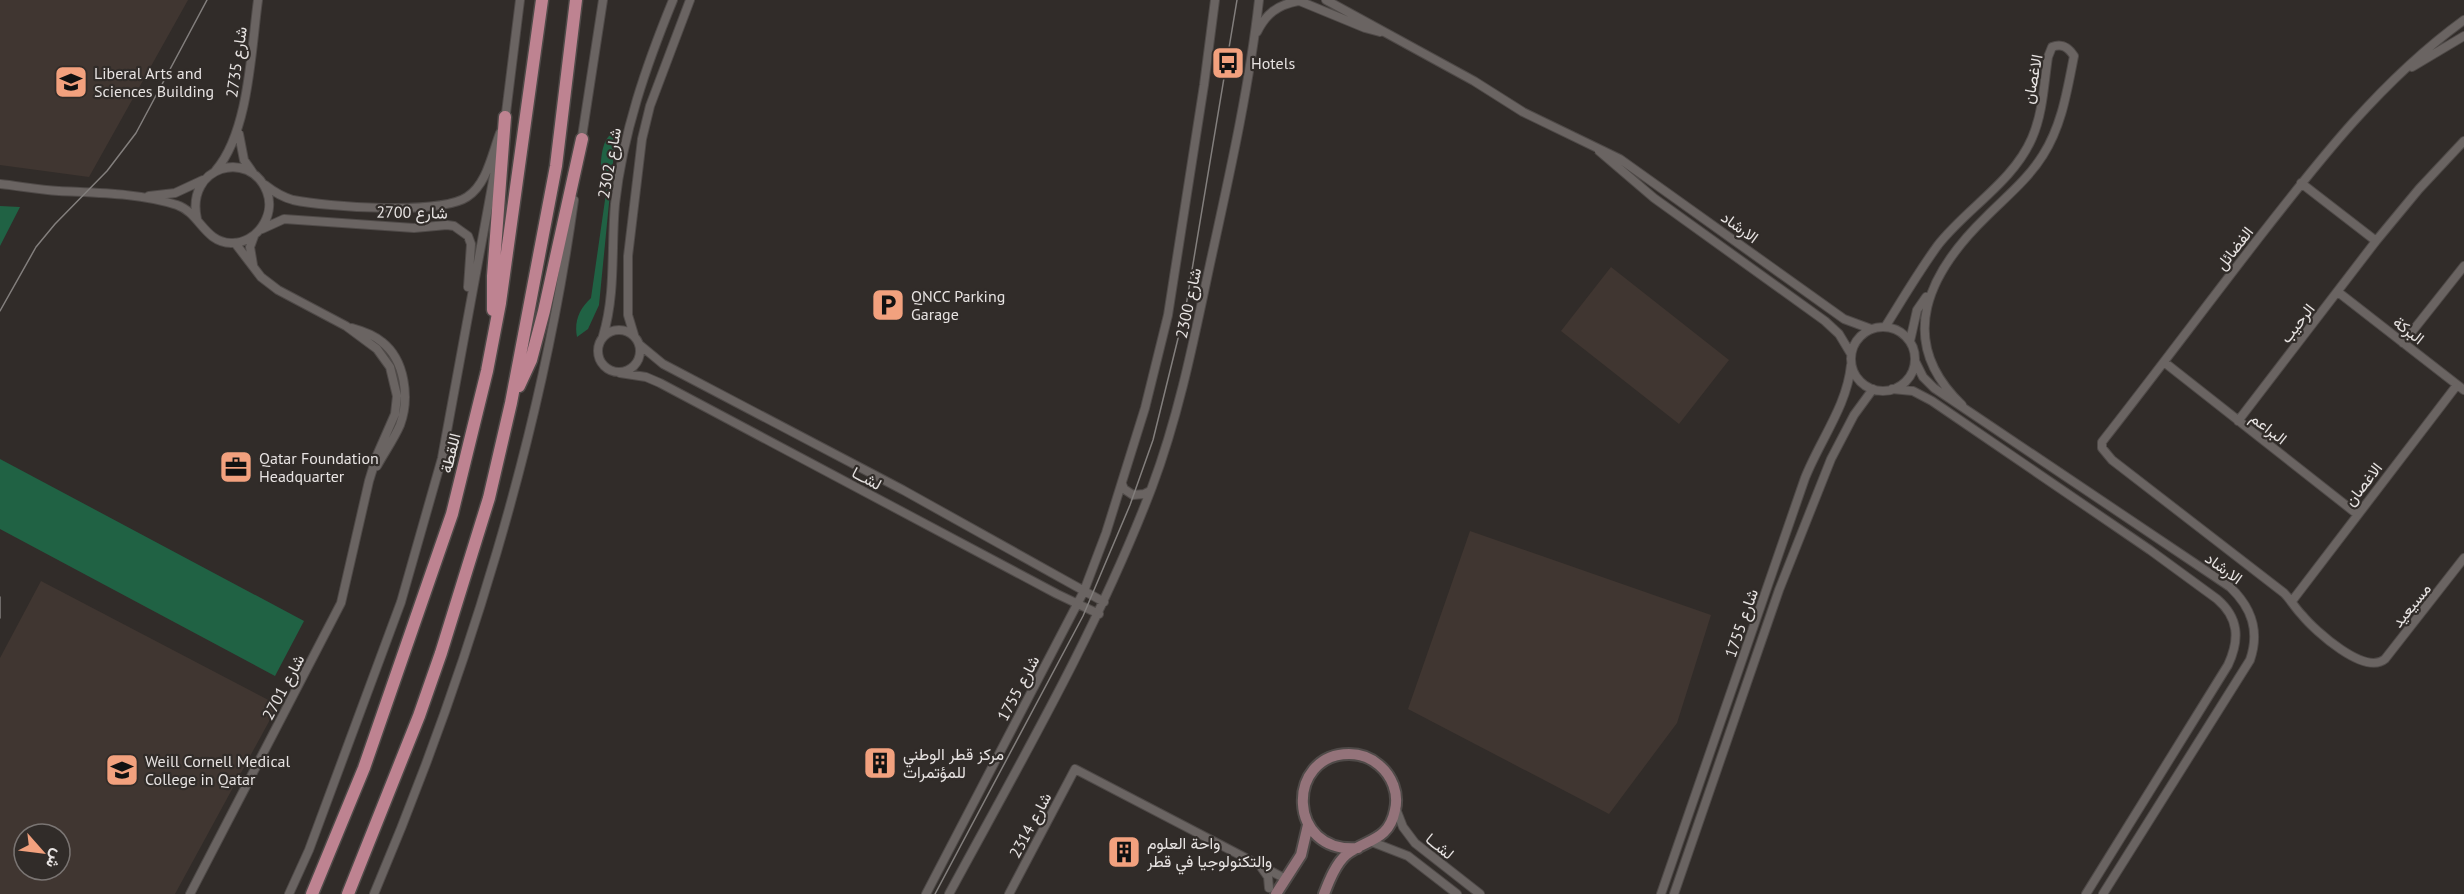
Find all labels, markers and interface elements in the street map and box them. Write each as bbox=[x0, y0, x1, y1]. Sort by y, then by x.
street label: شارع 2735 bbox=[221, 25, 253, 99]
bus stop icon: Hotels bbox=[1210, 45, 1246, 81]
place label: Hotels bbox=[1251, 53, 1295, 73]
street label: الاغصان bbox=[2017, 53, 2047, 105]
place label: Liberal Arts and Sciences Building bbox=[94, 63, 214, 101]
school or university icon: Liberal Arts and Sciences Building bbox=[53, 64, 89, 100]
street label: شارع 2302 bbox=[593, 126, 627, 200]
street label: شارع 2700 bbox=[376, 201, 448, 225]
street label: الارشاد bbox=[1717, 207, 1763, 248]
street label: الفضائل bbox=[2211, 222, 2258, 274]
street label: شارع 2300 bbox=[1171, 266, 1207, 340]
place label: QNCC Parking Garage bbox=[911, 286, 1005, 324]
parking icon: QNCC Parking Garage bbox=[870, 287, 906, 323]
street label: الرحيب bbox=[2275, 299, 2319, 347]
street label: البركة bbox=[2389, 312, 2429, 349]
street label: البراعم bbox=[2246, 407, 2291, 449]
street label: اللقطة bbox=[435, 431, 465, 475]
place label: Qatar Foundation Headquarter bbox=[259, 448, 379, 486]
office icon: Qatar Foundation Headquarter bbox=[218, 449, 254, 485]
street label: الاغصان bbox=[2340, 458, 2386, 510]
street label: لشــا bbox=[849, 462, 885, 494]
street label: الارشاد bbox=[2201, 548, 2247, 589]
street label: مسيعيد bbox=[2387, 579, 2435, 631]
street label: شارع 1755 bbox=[1720, 586, 1764, 661]
street label: شارع 2701 bbox=[257, 651, 310, 724]
street label: شارع 1755 bbox=[992, 652, 1045, 725]
place label: مركز قطر الوطني للمؤتمرات bbox=[903, 744, 1004, 783]
building icon: مركز قطر الوطني للمؤتمرات bbox=[862, 745, 898, 781]
place label: Weill Cornell Medical College in Qatar bbox=[145, 751, 291, 789]
school or university icon: Weill Cornell Medical College in Qatar bbox=[104, 752, 140, 788]
street label: شارع 2314 bbox=[1004, 789, 1057, 862]
north arrow bbox=[12, 822, 72, 882]
street label: لشــا bbox=[1422, 828, 1458, 864]
place label: واحة العلوم والتكنولوجيا في قطر bbox=[1146, 833, 1272, 875]
building icon: واحة العلوم والتكنولوجيا في قطر bbox=[1106, 834, 1142, 870]
text: ش bbox=[42, 846, 69, 872]

